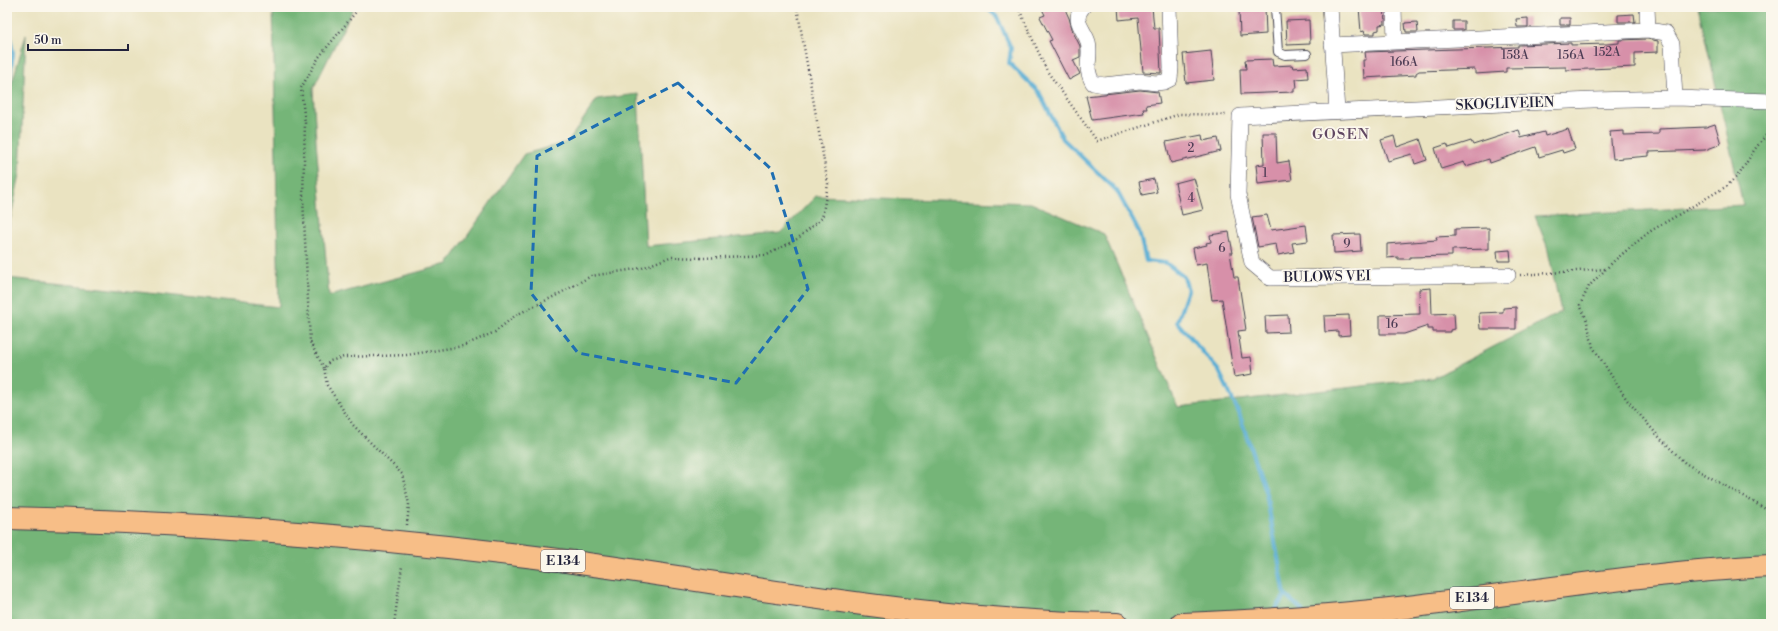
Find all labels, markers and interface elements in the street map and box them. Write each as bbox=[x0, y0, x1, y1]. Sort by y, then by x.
scale bar bbox=[28, 26, 128, 52]
text: 50 m bbox=[34, 33, 62, 48]
house number: 152A bbox=[1594, 45, 1621, 60]
house number: 158A bbox=[1501, 48, 1529, 63]
house number: 156A bbox=[1557, 48, 1585, 63]
house number: 166A bbox=[1390, 55, 1419, 70]
street label: SKOGLIVEIEN bbox=[1455, 93, 1555, 115]
district label: GOSEN bbox=[1312, 125, 1370, 144]
house number: 2 bbox=[1188, 141, 1195, 156]
house number: 1 bbox=[1262, 166, 1268, 181]
house number: 4 bbox=[1187, 191, 1195, 206]
house number: 9 bbox=[1343, 237, 1351, 252]
house number: 6 bbox=[1218, 241, 1226, 256]
street label: BULOWS VEI bbox=[1282, 267, 1371, 287]
house number: 16 bbox=[1386, 317, 1398, 332]
road number: E 134 bbox=[541, 550, 585, 572]
road number: E 134 bbox=[1450, 587, 1494, 609]

